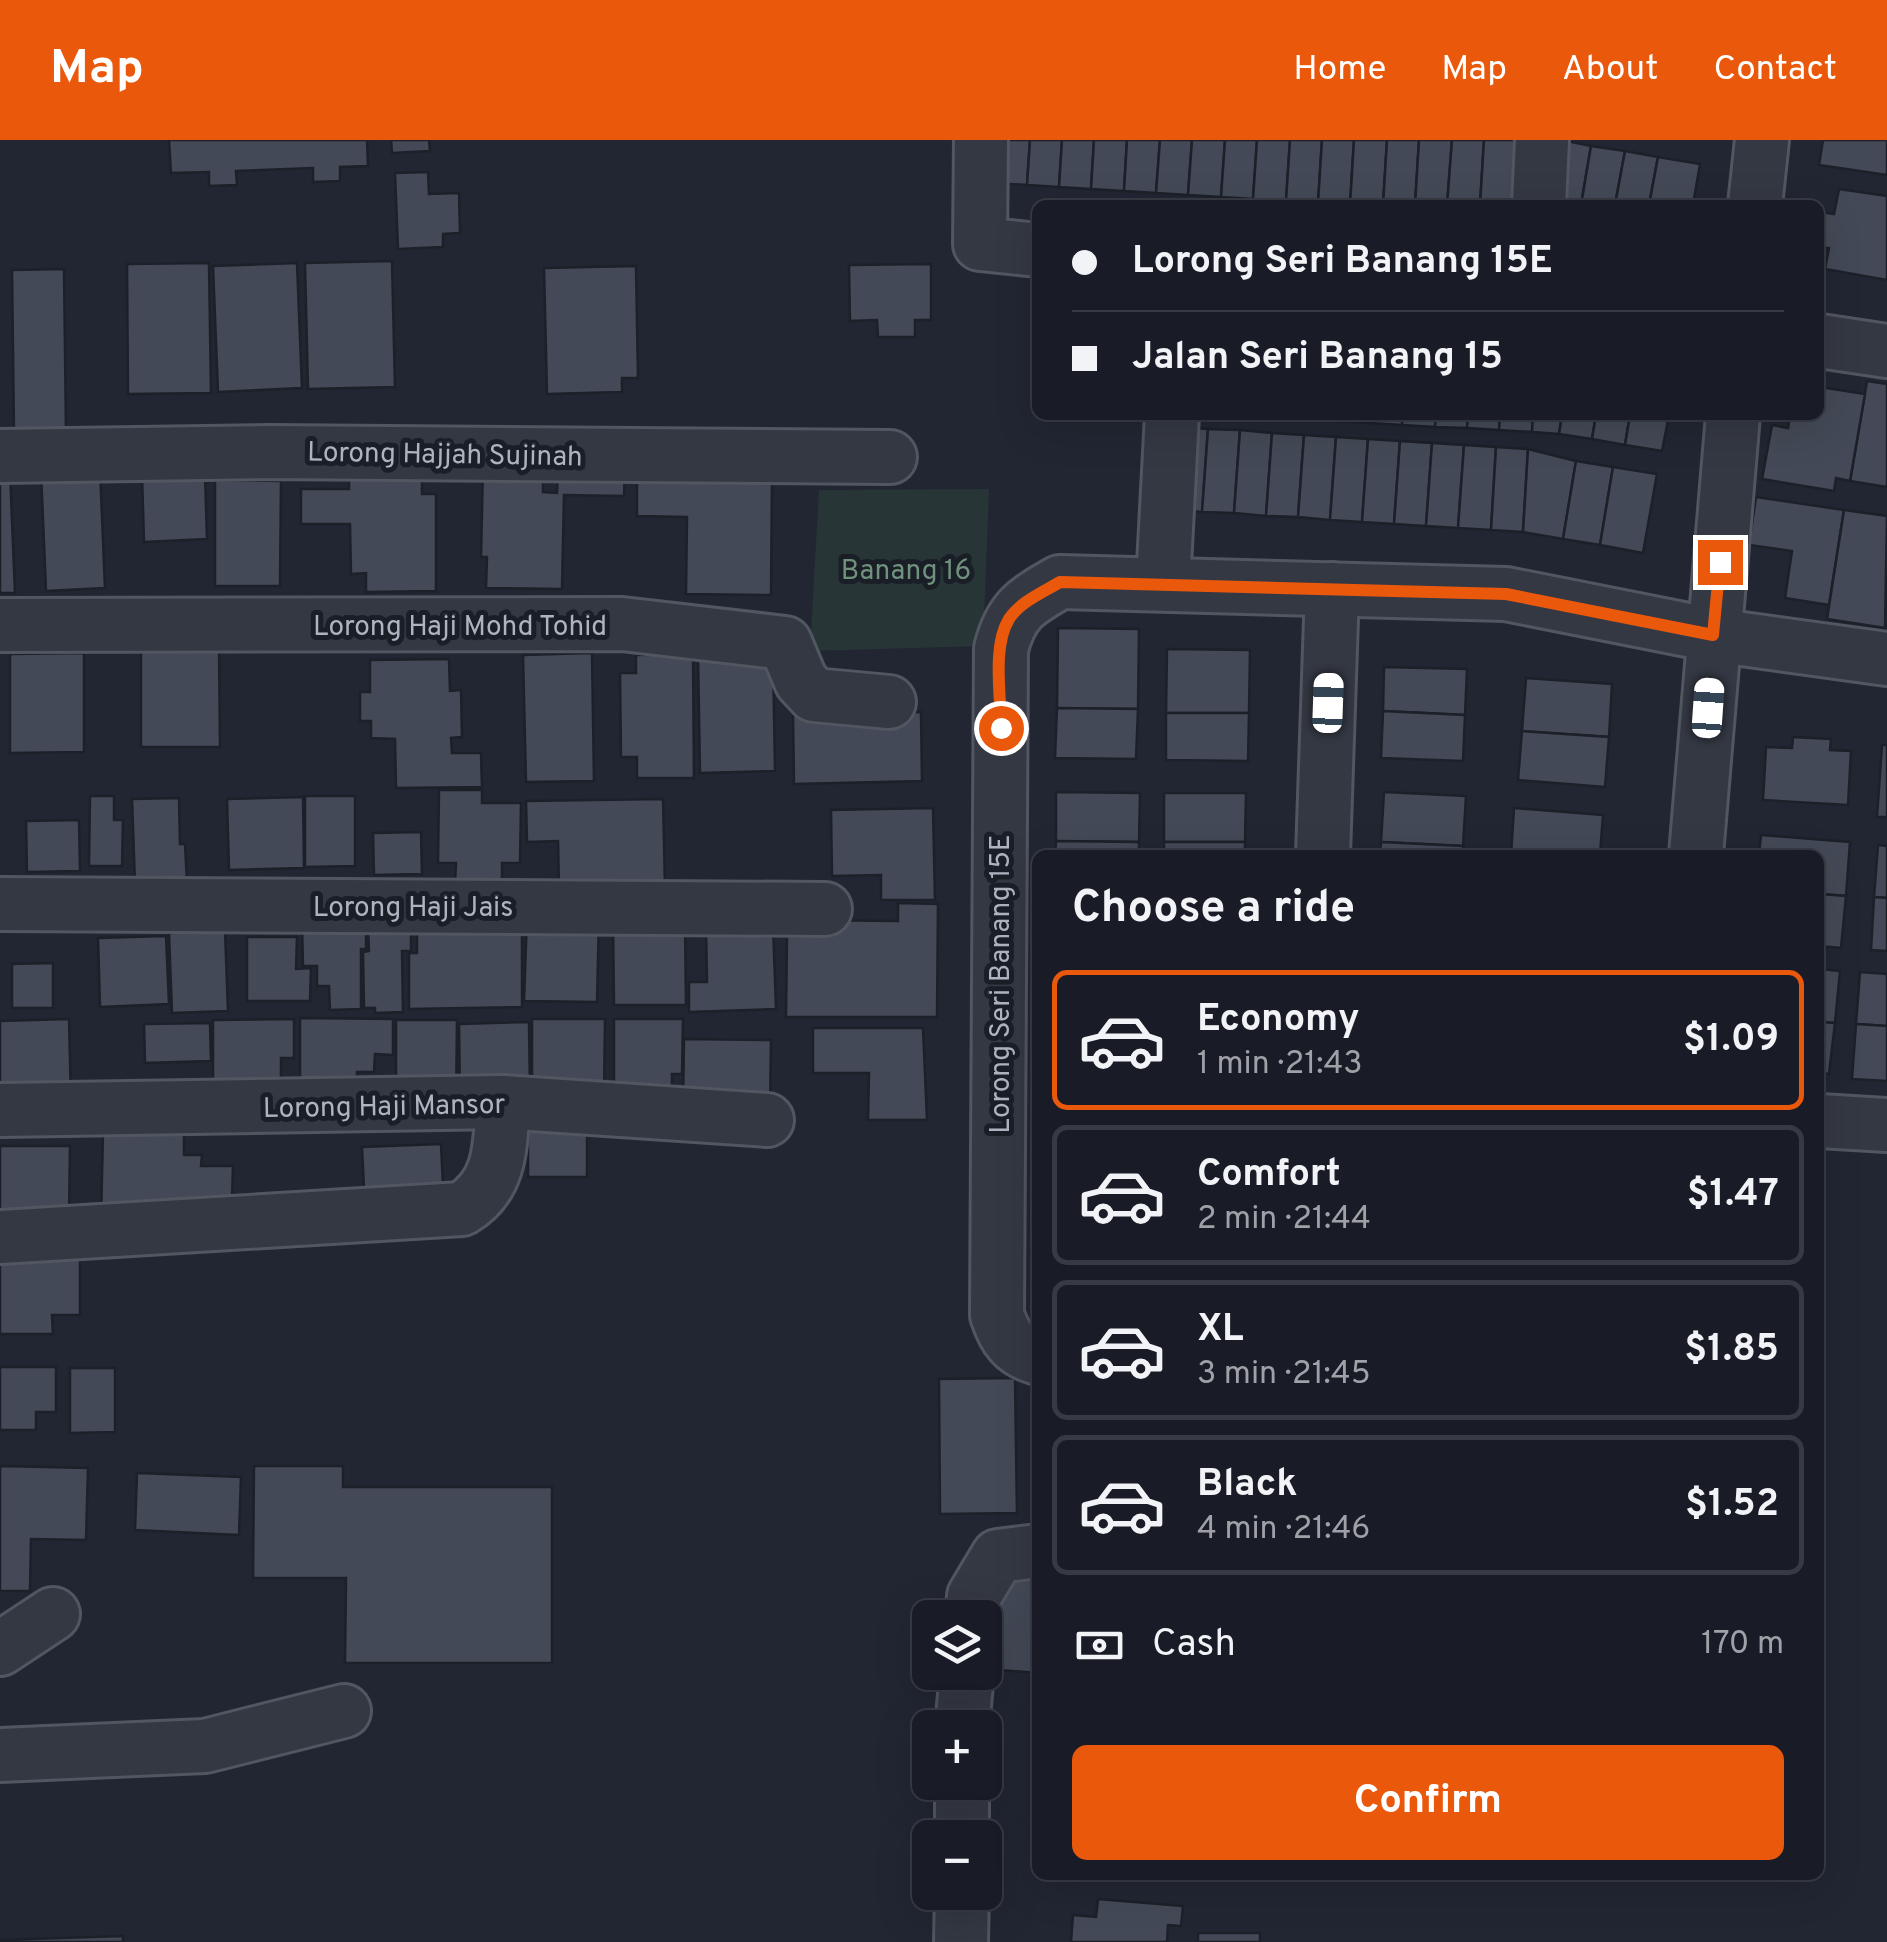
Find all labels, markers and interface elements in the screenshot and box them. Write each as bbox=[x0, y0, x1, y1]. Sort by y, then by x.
text: Map bbox=[50, 40, 144, 100]
text: Home bbox=[1293, 48, 1386, 92]
text: Map bbox=[1441, 48, 1507, 92]
text: About bbox=[1562, 48, 1658, 92]
text: Contact bbox=[1713, 48, 1837, 92]
text: Lorong Seri Banang 15E bbox=[1132, 238, 1553, 287]
text: Jalan Seri Banang 15 bbox=[1132, 334, 1503, 383]
street label: Lorong Hajjah Sujinah bbox=[307, 436, 583, 476]
route end bbox=[1698, 540, 1743, 585]
park label: Banang 16 bbox=[841, 554, 971, 590]
street label: Lorong Haji Mohd Tohid bbox=[313, 610, 607, 646]
car bbox=[1312, 672, 1344, 734]
car bbox=[1691, 677, 1725, 739]
route start bbox=[979, 706, 1024, 751]
street label: Lorong Seri Banang 15E bbox=[984, 834, 1020, 1134]
text: Choose a ride bbox=[1072, 881, 1355, 938]
street label: Lorong Haji Jais bbox=[313, 891, 513, 927]
icon: car bbox=[1077, 995, 1167, 1085]
text: Economy bbox=[1197, 996, 1359, 1045]
text: $1.09 bbox=[1683, 1016, 1779, 1065]
text: 1 min · 21:43 bbox=[1197, 1045, 1363, 1085]
street label: Lorong Haji Mansor bbox=[263, 1088, 506, 1128]
icon: car bbox=[1077, 1150, 1167, 1240]
text: Comfort bbox=[1197, 1151, 1341, 1200]
text: $1.47 bbox=[1687, 1171, 1779, 1220]
text: 2 min · 21:44 bbox=[1197, 1200, 1371, 1240]
icon: car bbox=[1077, 1305, 1167, 1395]
text: XL bbox=[1197, 1306, 1244, 1355]
text: $1.85 bbox=[1684, 1326, 1779, 1375]
text: 3 min · 21:45 bbox=[1197, 1355, 1371, 1395]
icon: car bbox=[1077, 1460, 1167, 1550]
text: Black bbox=[1197, 1461, 1297, 1510]
text: $1.52 bbox=[1685, 1481, 1779, 1530]
text: 4 min · 21:46 bbox=[1197, 1510, 1370, 1550]
map controls bbox=[912, 1600, 1002, 1910]
button: layers bbox=[912, 1600, 1002, 1690]
icon: cash bbox=[1072, 1618, 1127, 1673]
text: Cash bbox=[1152, 1621, 1236, 1670]
text: 170 m bbox=[1701, 1625, 1784, 1665]
button: + bbox=[912, 1710, 1002, 1800]
button: Confirm bbox=[1072, 1745, 1784, 1860]
button: − bbox=[912, 1820, 1002, 1910]

